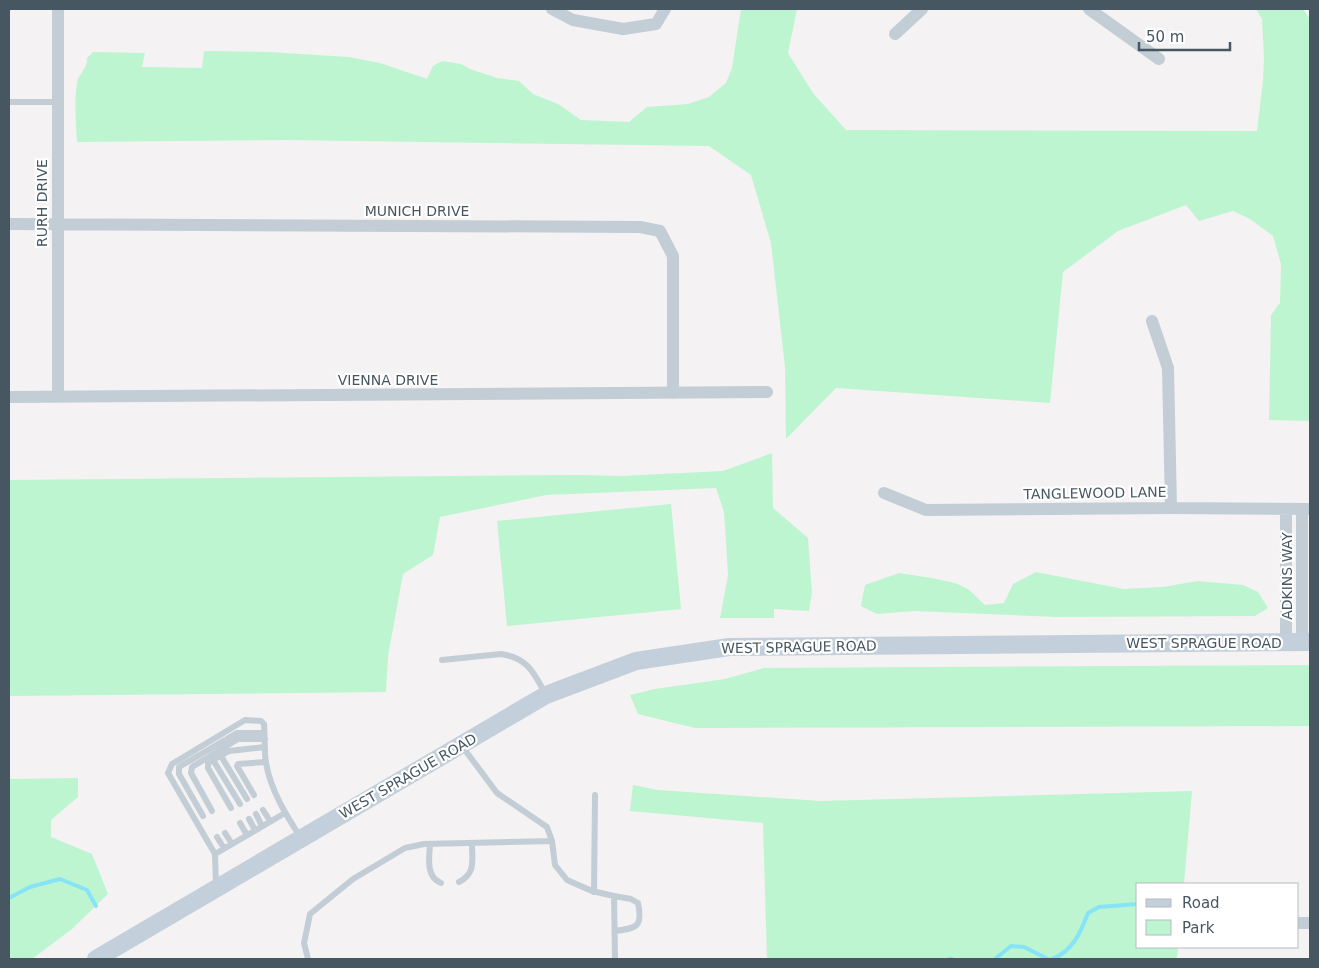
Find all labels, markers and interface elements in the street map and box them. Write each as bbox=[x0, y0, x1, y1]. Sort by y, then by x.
scale bar bbox=[1139, 20, 1230, 52]
text: 50 m bbox=[1146, 28, 1184, 46]
street label: RURH DRIVE bbox=[34, 159, 50, 247]
street label: MUNICH DRIVE bbox=[365, 203, 469, 219]
street label: VIENNA DRIVE bbox=[338, 372, 438, 388]
street label: TANGLEWOOD LANE bbox=[1022, 484, 1167, 502]
street label: ADKINS WAY bbox=[1279, 532, 1295, 620]
street label: WEST SPRAGUE ROAD bbox=[1126, 635, 1282, 651]
street label: WEST SPRAGUE ROAD bbox=[721, 638, 877, 656]
street label: WEST SPRAGUE ROAD bbox=[337, 730, 479, 822]
legend bbox=[1136, 883, 1299, 948]
text: Road bbox=[1182, 894, 1220, 912]
text: Park bbox=[1182, 919, 1215, 937]

